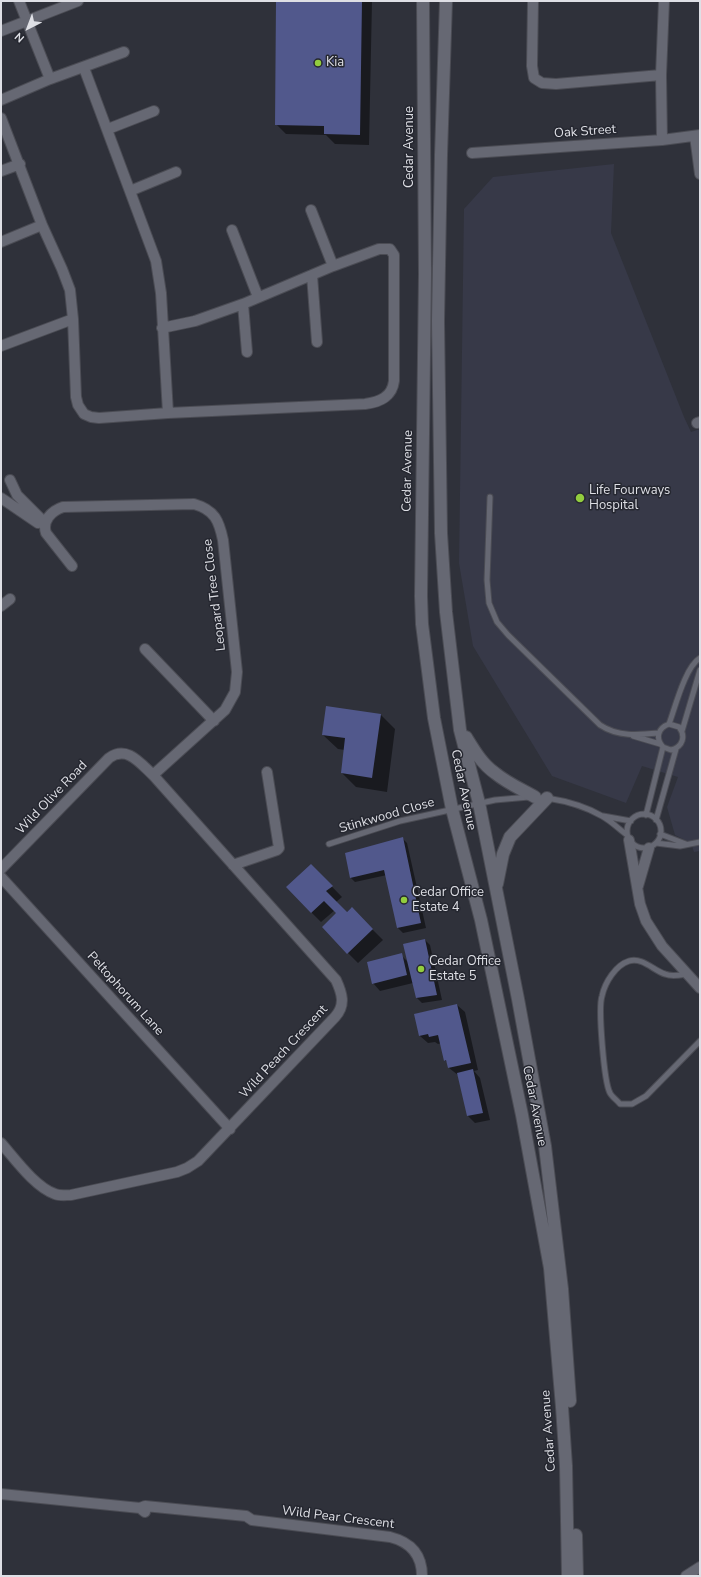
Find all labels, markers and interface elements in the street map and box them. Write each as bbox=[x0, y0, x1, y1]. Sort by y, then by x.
north arrow bbox=[8, 8, 48, 48]
text: N bbox=[12, 29, 28, 46]
place label: Kia bbox=[326, 55, 344, 71]
marker: Kia bbox=[313, 58, 323, 68]
street label: Cedar Avenue bbox=[402, 106, 418, 188]
street label: Oak Street bbox=[553, 122, 617, 142]
street label: Cedar Avenue bbox=[399, 430, 417, 512]
place label: Life Fourways Hospital bbox=[589, 483, 670, 514]
marker: Life Fourways Hospital bbox=[574, 492, 586, 504]
street label: Leopard Tree Close bbox=[200, 538, 230, 652]
street label: Cedar Avenue bbox=[447, 748, 479, 832]
street label: Wild Olive Road bbox=[13, 758, 91, 838]
street label: Stinkwood Close bbox=[338, 795, 436, 837]
place label: Cedar Office Estate 4 bbox=[412, 885, 484, 916]
marker: Cedar Office Estate 4 bbox=[399, 895, 409, 905]
street label: Peltophorum Lane bbox=[83, 949, 167, 1039]
place label: Cedar Office Estate 5 bbox=[429, 954, 501, 985]
marker: Cedar Office Estate 5 bbox=[416, 964, 426, 974]
street label: Wild Peach Crescent bbox=[237, 1002, 331, 1102]
street label: Cedar Avenue bbox=[519, 1064, 549, 1148]
street label: Cedar Avenue bbox=[538, 1390, 560, 1472]
street label: Wild Pear Crescent bbox=[281, 1503, 395, 1533]

